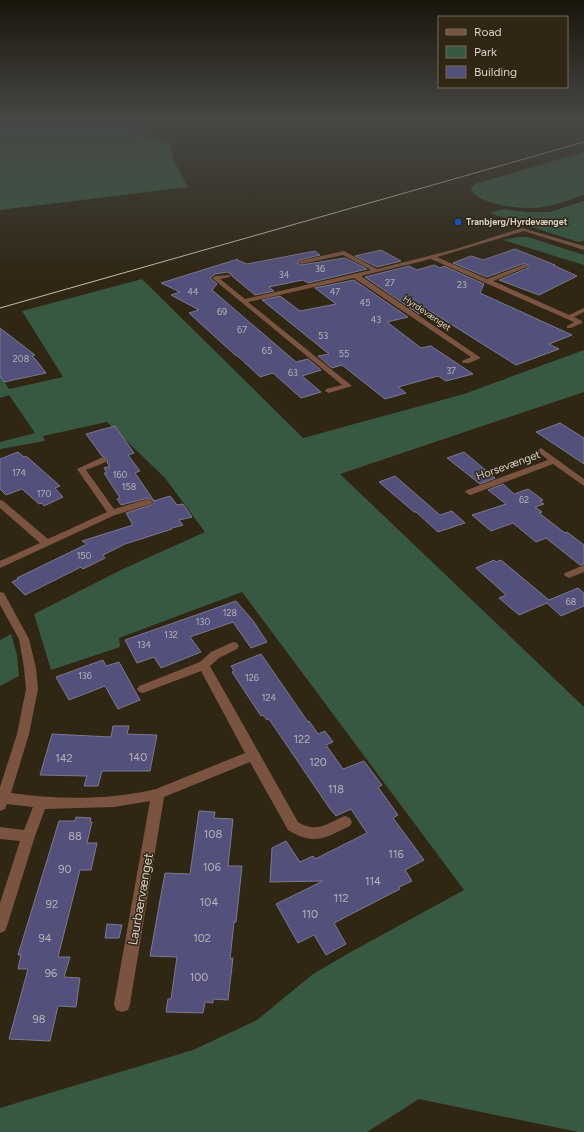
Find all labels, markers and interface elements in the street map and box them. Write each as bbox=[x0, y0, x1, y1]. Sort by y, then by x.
legend bbox=[438, 16, 568, 88]
text: Road bbox=[474, 25, 502, 39]
text: Park bbox=[474, 45, 497, 59]
text: Building bbox=[474, 65, 517, 79]
place label: Tranbjerg/Hyrdevænget bbox=[466, 216, 568, 227]
marker: Tranbjerg/Hyrdevænget bbox=[453, 217, 463, 227]
house number: 36 bbox=[315, 263, 325, 274]
house number: 34 bbox=[279, 269, 290, 280]
house number: 27 bbox=[385, 277, 395, 288]
house number: 23 bbox=[457, 279, 467, 290]
house number: 44 bbox=[187, 286, 199, 297]
house number: 47 bbox=[330, 286, 340, 297]
street label: Hyrdevænget bbox=[401, 292, 454, 333]
house number: 45 bbox=[360, 297, 370, 308]
house number: 69 bbox=[217, 306, 227, 317]
house number: 43 bbox=[371, 314, 381, 325]
house number: 67 bbox=[237, 324, 247, 335]
house number: 53 bbox=[318, 330, 328, 341]
house number: 65 bbox=[262, 345, 272, 356]
house number: 55 bbox=[339, 348, 349, 359]
house number: 208 bbox=[13, 353, 30, 364]
house number: 37 bbox=[446, 365, 456, 376]
house number: 63 bbox=[288, 367, 298, 378]
street label: Horsevænget bbox=[474, 448, 542, 483]
house number: 174 bbox=[12, 467, 26, 478]
house number: 160 bbox=[113, 469, 128, 480]
house number: 158 bbox=[122, 481, 137, 492]
house number: 170 bbox=[37, 488, 51, 499]
house number: 62 bbox=[519, 494, 529, 505]
house number: 150 bbox=[77, 550, 92, 561]
house number: 68 bbox=[566, 596, 577, 607]
house number: 128 bbox=[223, 607, 238, 618]
house number: 130 bbox=[196, 616, 210, 627]
house number: 132 bbox=[164, 629, 178, 640]
house number: 134 bbox=[137, 639, 152, 650]
house number: 136 bbox=[78, 670, 92, 681]
house number: 126 bbox=[245, 672, 259, 683]
house number: 124 bbox=[262, 692, 277, 703]
house number: 122 bbox=[294, 733, 310, 746]
house number: 140 bbox=[129, 751, 147, 764]
house number: 142 bbox=[55, 752, 73, 765]
house number: 120 bbox=[309, 756, 327, 769]
house number: 118 bbox=[328, 783, 344, 796]
house number: 108 bbox=[204, 828, 222, 841]
house number: 88 bbox=[68, 830, 82, 843]
house number: 116 bbox=[388, 848, 404, 861]
street label: Laurbærvænget bbox=[125, 852, 156, 946]
house number: 106 bbox=[203, 861, 221, 874]
house number: 90 bbox=[58, 863, 72, 876]
house number: 114 bbox=[365, 875, 381, 888]
house number: 112 bbox=[333, 892, 349, 905]
house number: 104 bbox=[200, 896, 218, 909]
house number: 92 bbox=[46, 898, 58, 911]
house number: 110 bbox=[302, 908, 318, 921]
house number: 94 bbox=[38, 932, 52, 945]
house number: 102 bbox=[193, 932, 211, 945]
house number: 96 bbox=[45, 967, 57, 980]
house number: 100 bbox=[190, 971, 208, 984]
house number: 98 bbox=[33, 1013, 46, 1026]

